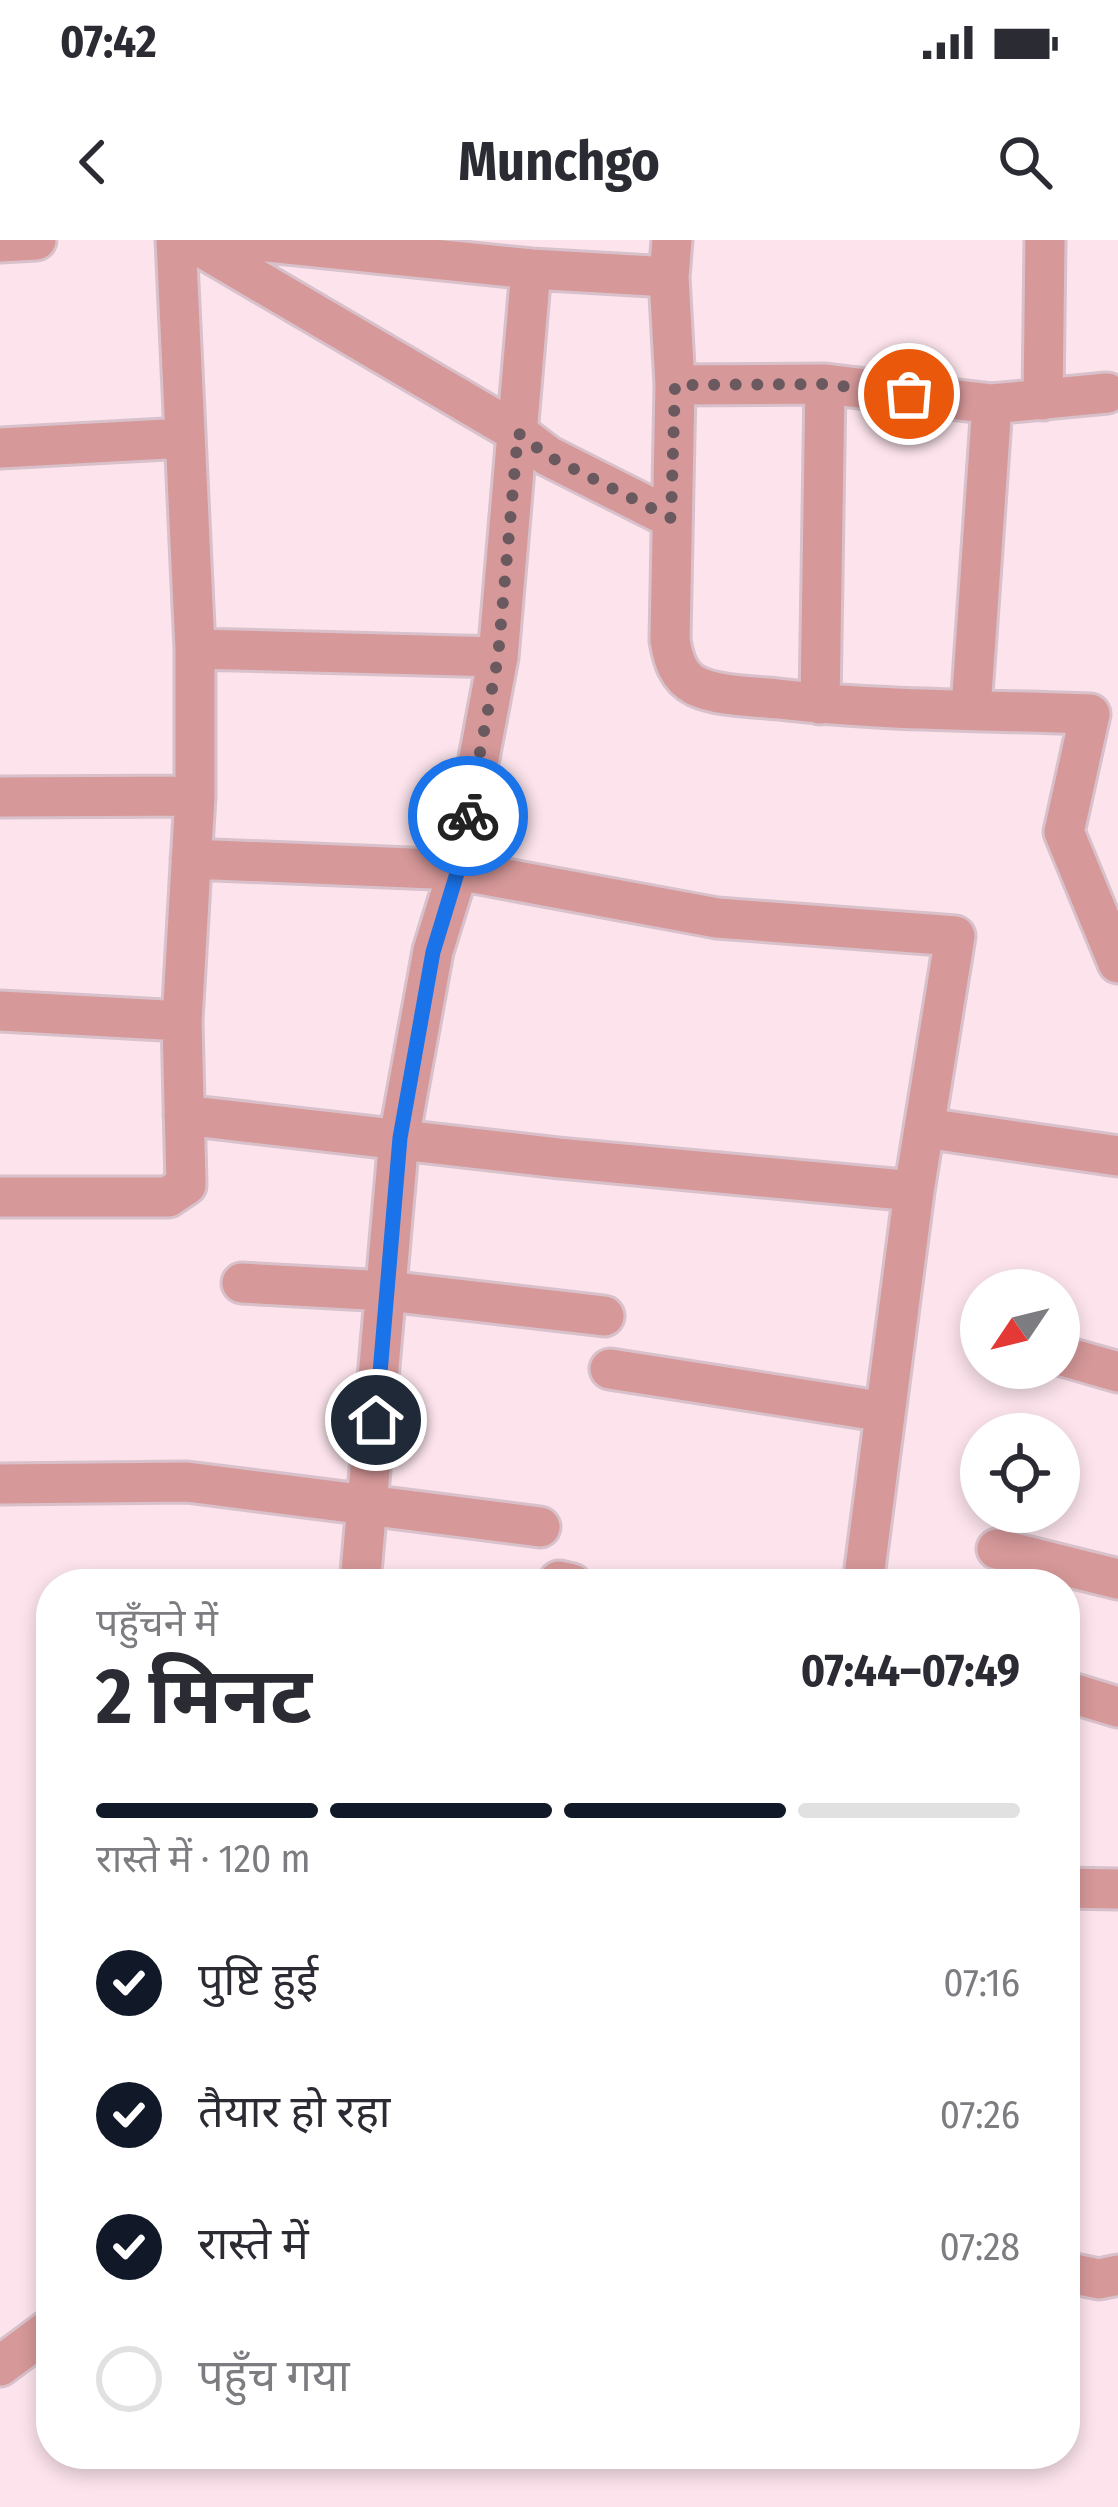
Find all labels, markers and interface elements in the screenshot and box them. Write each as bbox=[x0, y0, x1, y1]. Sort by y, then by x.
text: 07:42 bbox=[60, 15, 156, 69]
icon: back bbox=[60, 129, 126, 195]
icon: search bbox=[992, 129, 1058, 195]
text: Munchgo bbox=[458, 130, 660, 194]
pin bbox=[858, 343, 960, 445]
icon: bag bbox=[876, 361, 942, 427]
courier bbox=[408, 756, 528, 876]
icon: bike bbox=[435, 783, 501, 849]
north arrow bbox=[960, 1269, 1080, 1389]
map controls bbox=[960, 1269, 1080, 1533]
pin bbox=[325, 1369, 427, 1471]
icon: home bbox=[343, 1387, 409, 1453]
button: locate bbox=[960, 1413, 1080, 1533]
text: पहुँचने में bbox=[96, 1600, 218, 1646]
text: 07:44–07:49 bbox=[801, 1644, 1020, 1698]
text: 2 मिनट bbox=[96, 1650, 312, 1744]
text: रास्ते में · 120 m bbox=[96, 1836, 310, 1882]
icon: check bbox=[96, 1950, 162, 2016]
text: पुष्टि हुई bbox=[198, 1953, 318, 2007]
text: 07:16 bbox=[943, 1960, 1020, 2006]
icon: check bbox=[96, 2082, 162, 2148]
text: तैयार हो रहा bbox=[198, 2085, 390, 2139]
text: 07:26 bbox=[940, 2092, 1020, 2138]
icon: check bbox=[96, 2214, 162, 2280]
text: रास्ते में bbox=[198, 2217, 309, 2271]
text: 07:28 bbox=[940, 2224, 1020, 2270]
text: पहुँच गया bbox=[198, 2349, 350, 2403]

